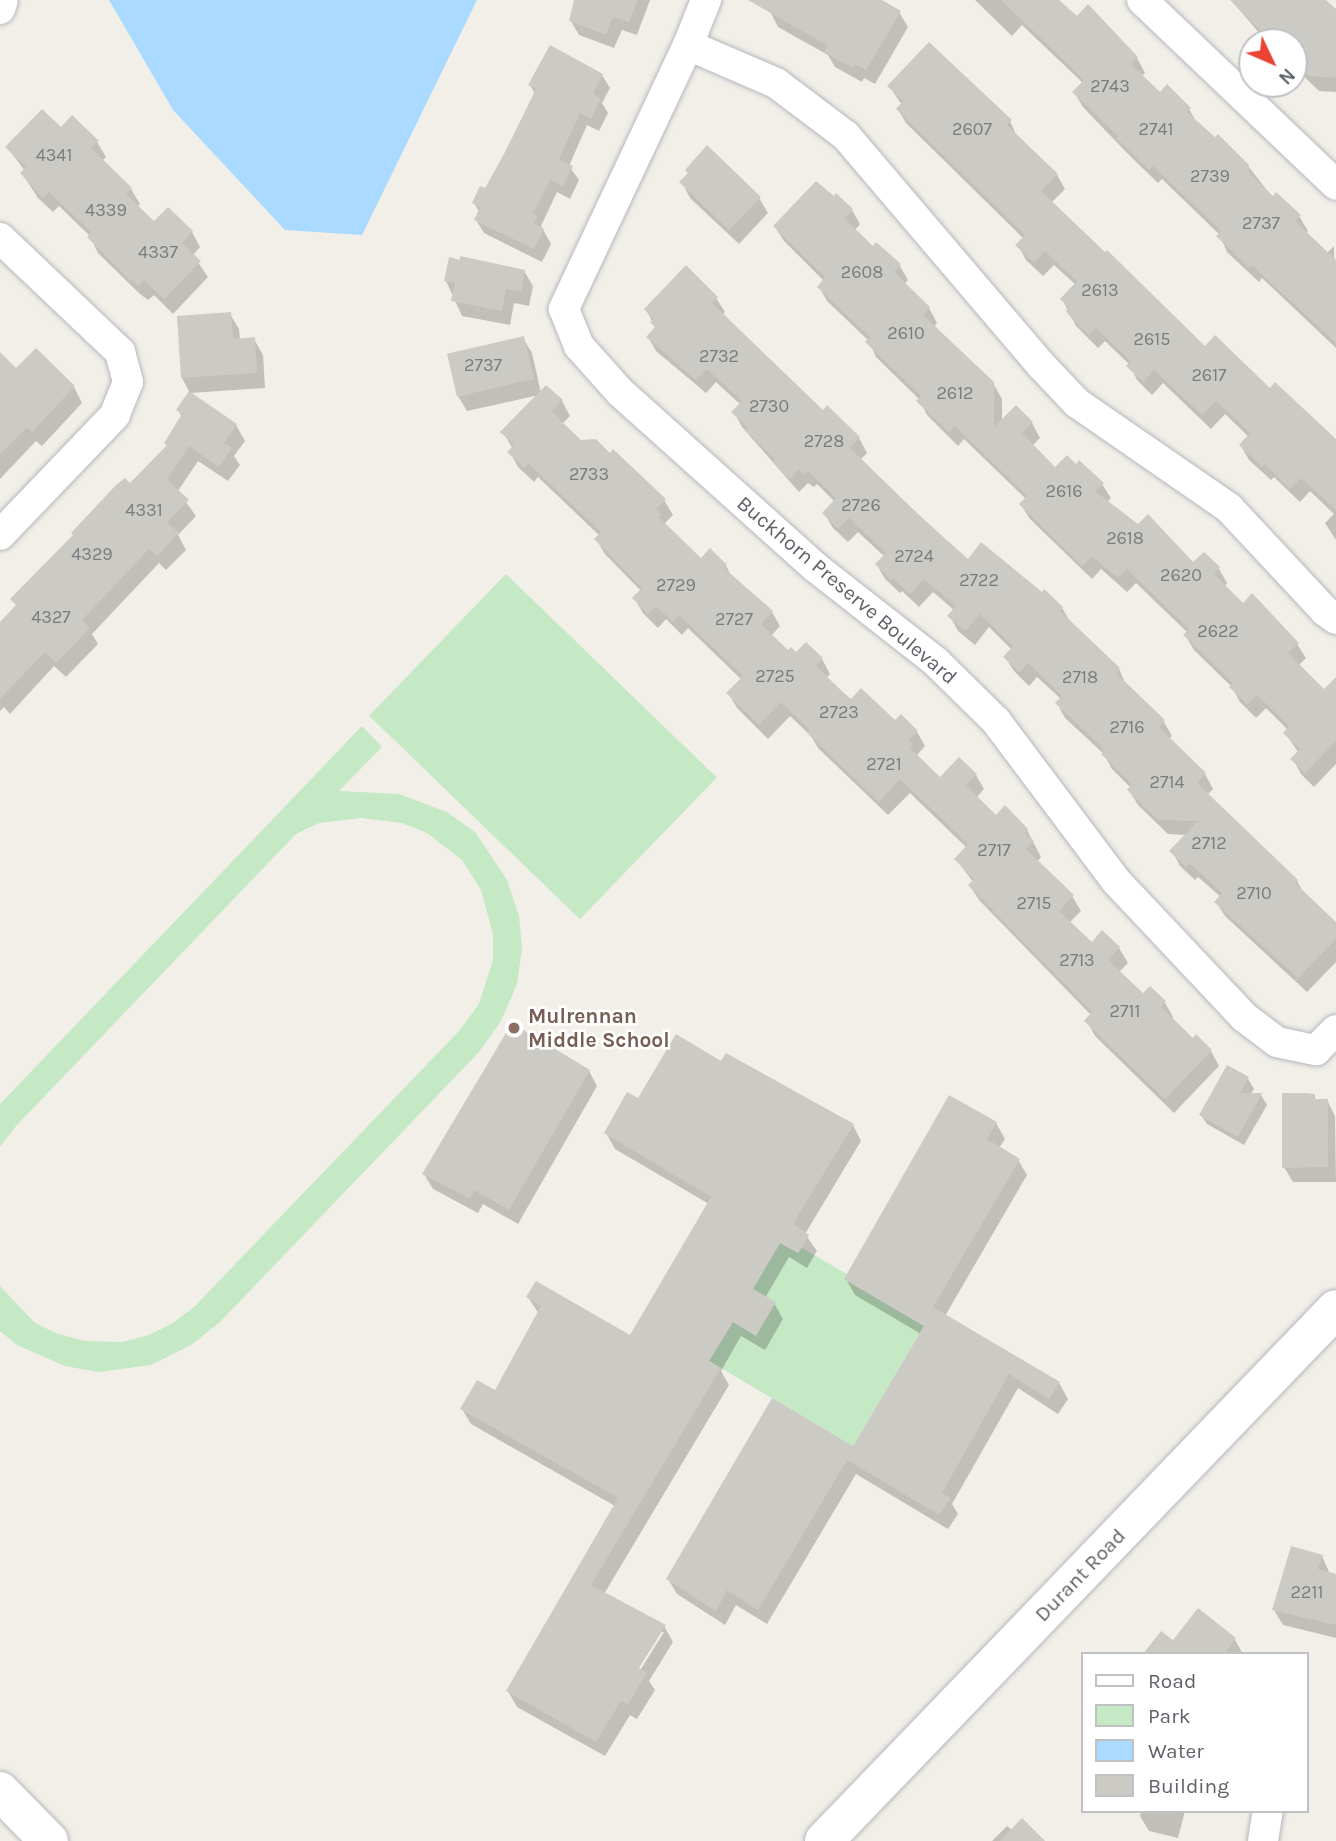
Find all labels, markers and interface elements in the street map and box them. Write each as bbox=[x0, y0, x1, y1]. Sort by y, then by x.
north arrow bbox=[1238, 28, 1308, 98]
text: N bbox=[1274, 64, 1299, 89]
house number: 2743 bbox=[1090, 75, 1130, 97]
house number: 2607 bbox=[952, 118, 992, 140]
house number: 2741 bbox=[1139, 118, 1173, 140]
house number: 4341 bbox=[36, 144, 72, 166]
house number: 2739 bbox=[1190, 165, 1230, 187]
house number: 4339 bbox=[85, 199, 127, 221]
house number: 2737 bbox=[1242, 212, 1280, 234]
house number: 4337 bbox=[138, 241, 178, 263]
house number: 2608 bbox=[841, 261, 883, 283]
house number: 2613 bbox=[1081, 279, 1119, 301]
house number: 2610 bbox=[887, 322, 925, 344]
house number: 2615 bbox=[1134, 328, 1170, 350]
house number: 2732 bbox=[699, 345, 739, 367]
house number: 2737 bbox=[464, 354, 502, 376]
house number: 2617 bbox=[1191, 364, 1227, 386]
house number: 2612 bbox=[936, 382, 974, 404]
house number: 2730 bbox=[749, 395, 789, 417]
house number: 2728 bbox=[804, 430, 844, 452]
house number: 2733 bbox=[569, 463, 609, 485]
house number: 2616 bbox=[1046, 480, 1082, 502]
street label: Buckhorn Preserve Boulevard bbox=[732, 490, 962, 690]
house number: 2726 bbox=[841, 494, 881, 516]
house number: 4331 bbox=[125, 499, 163, 521]
house number: 2618 bbox=[1106, 527, 1144, 549]
house number: 4329 bbox=[71, 543, 113, 565]
house number: 2724 bbox=[894, 545, 934, 567]
house number: 2620 bbox=[1160, 564, 1202, 586]
house number: 2722 bbox=[959, 569, 999, 591]
house number: 2729 bbox=[656, 574, 696, 596]
house number: 4327 bbox=[31, 606, 71, 628]
house number: 2727 bbox=[715, 608, 753, 630]
house number: 2622 bbox=[1197, 620, 1239, 642]
house number: 2725 bbox=[755, 665, 795, 687]
house number: 2718 bbox=[1062, 666, 1098, 688]
house number: 2723 bbox=[819, 701, 859, 723]
house number: 2716 bbox=[1109, 716, 1145, 738]
house number: 2721 bbox=[866, 753, 902, 775]
house number: 2714 bbox=[1150, 771, 1184, 793]
house number: 2712 bbox=[1191, 832, 1227, 854]
house number: 2717 bbox=[977, 839, 1011, 861]
house number: 2710 bbox=[1236, 882, 1272, 904]
house number: 2715 bbox=[1017, 892, 1051, 914]
house number: 2713 bbox=[1059, 949, 1095, 971]
house number: 2711 bbox=[1110, 1000, 1140, 1022]
place label: Mulrennan Middle School bbox=[528, 1003, 670, 1053]
marker: Mulrennan Middle School bbox=[506, 1020, 522, 1036]
street label: Durant Road bbox=[1029, 1523, 1131, 1627]
house number: 2211 bbox=[1291, 1581, 1323, 1603]
legend bbox=[1080, 1652, 1308, 1813]
text: Road bbox=[1148, 1669, 1196, 1693]
text: Park bbox=[1148, 1704, 1191, 1728]
text: Water bbox=[1148, 1739, 1204, 1763]
text: Building bbox=[1148, 1774, 1229, 1798]

